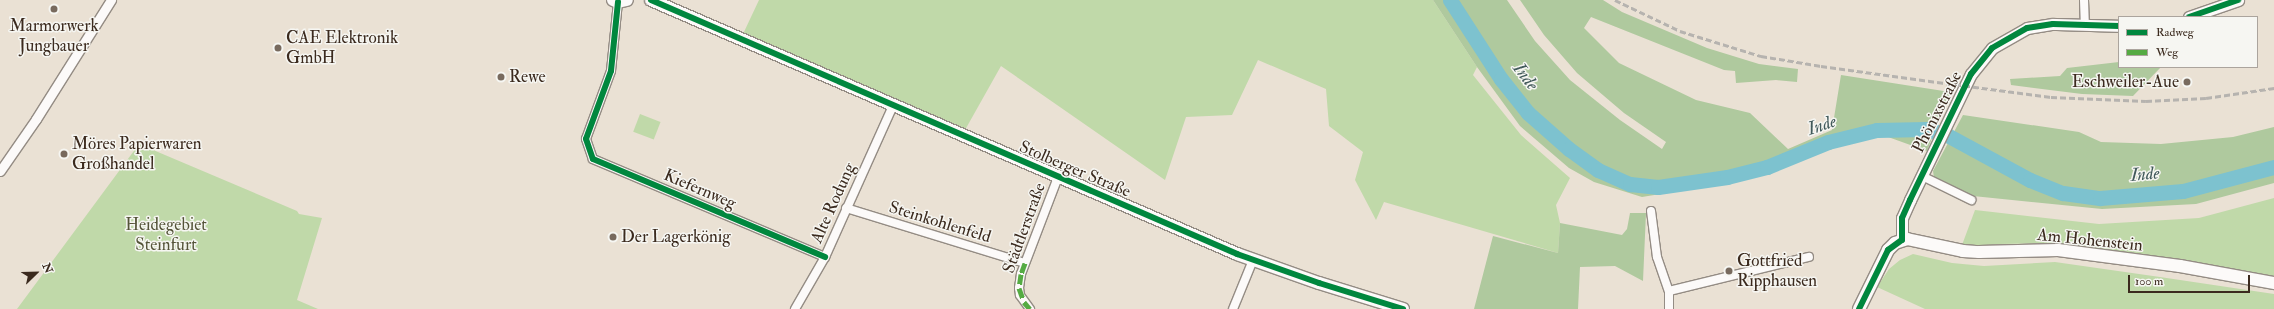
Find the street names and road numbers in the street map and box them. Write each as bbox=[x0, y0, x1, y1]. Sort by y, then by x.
street label: Phönixstraße bbox=[1908, 68, 1966, 156]
street label: Stolberger Straße bbox=[1016, 136, 1134, 202]
street label: Alte Rodung bbox=[806, 160, 860, 246]
street label: Kiefernweg bbox=[661, 165, 739, 213]
street label: Städtlerstraße bbox=[998, 180, 1050, 276]
street label: Steinkohlenfeld bbox=[887, 197, 993, 247]
street label: Am Hohenstein bbox=[2036, 224, 2144, 256]

